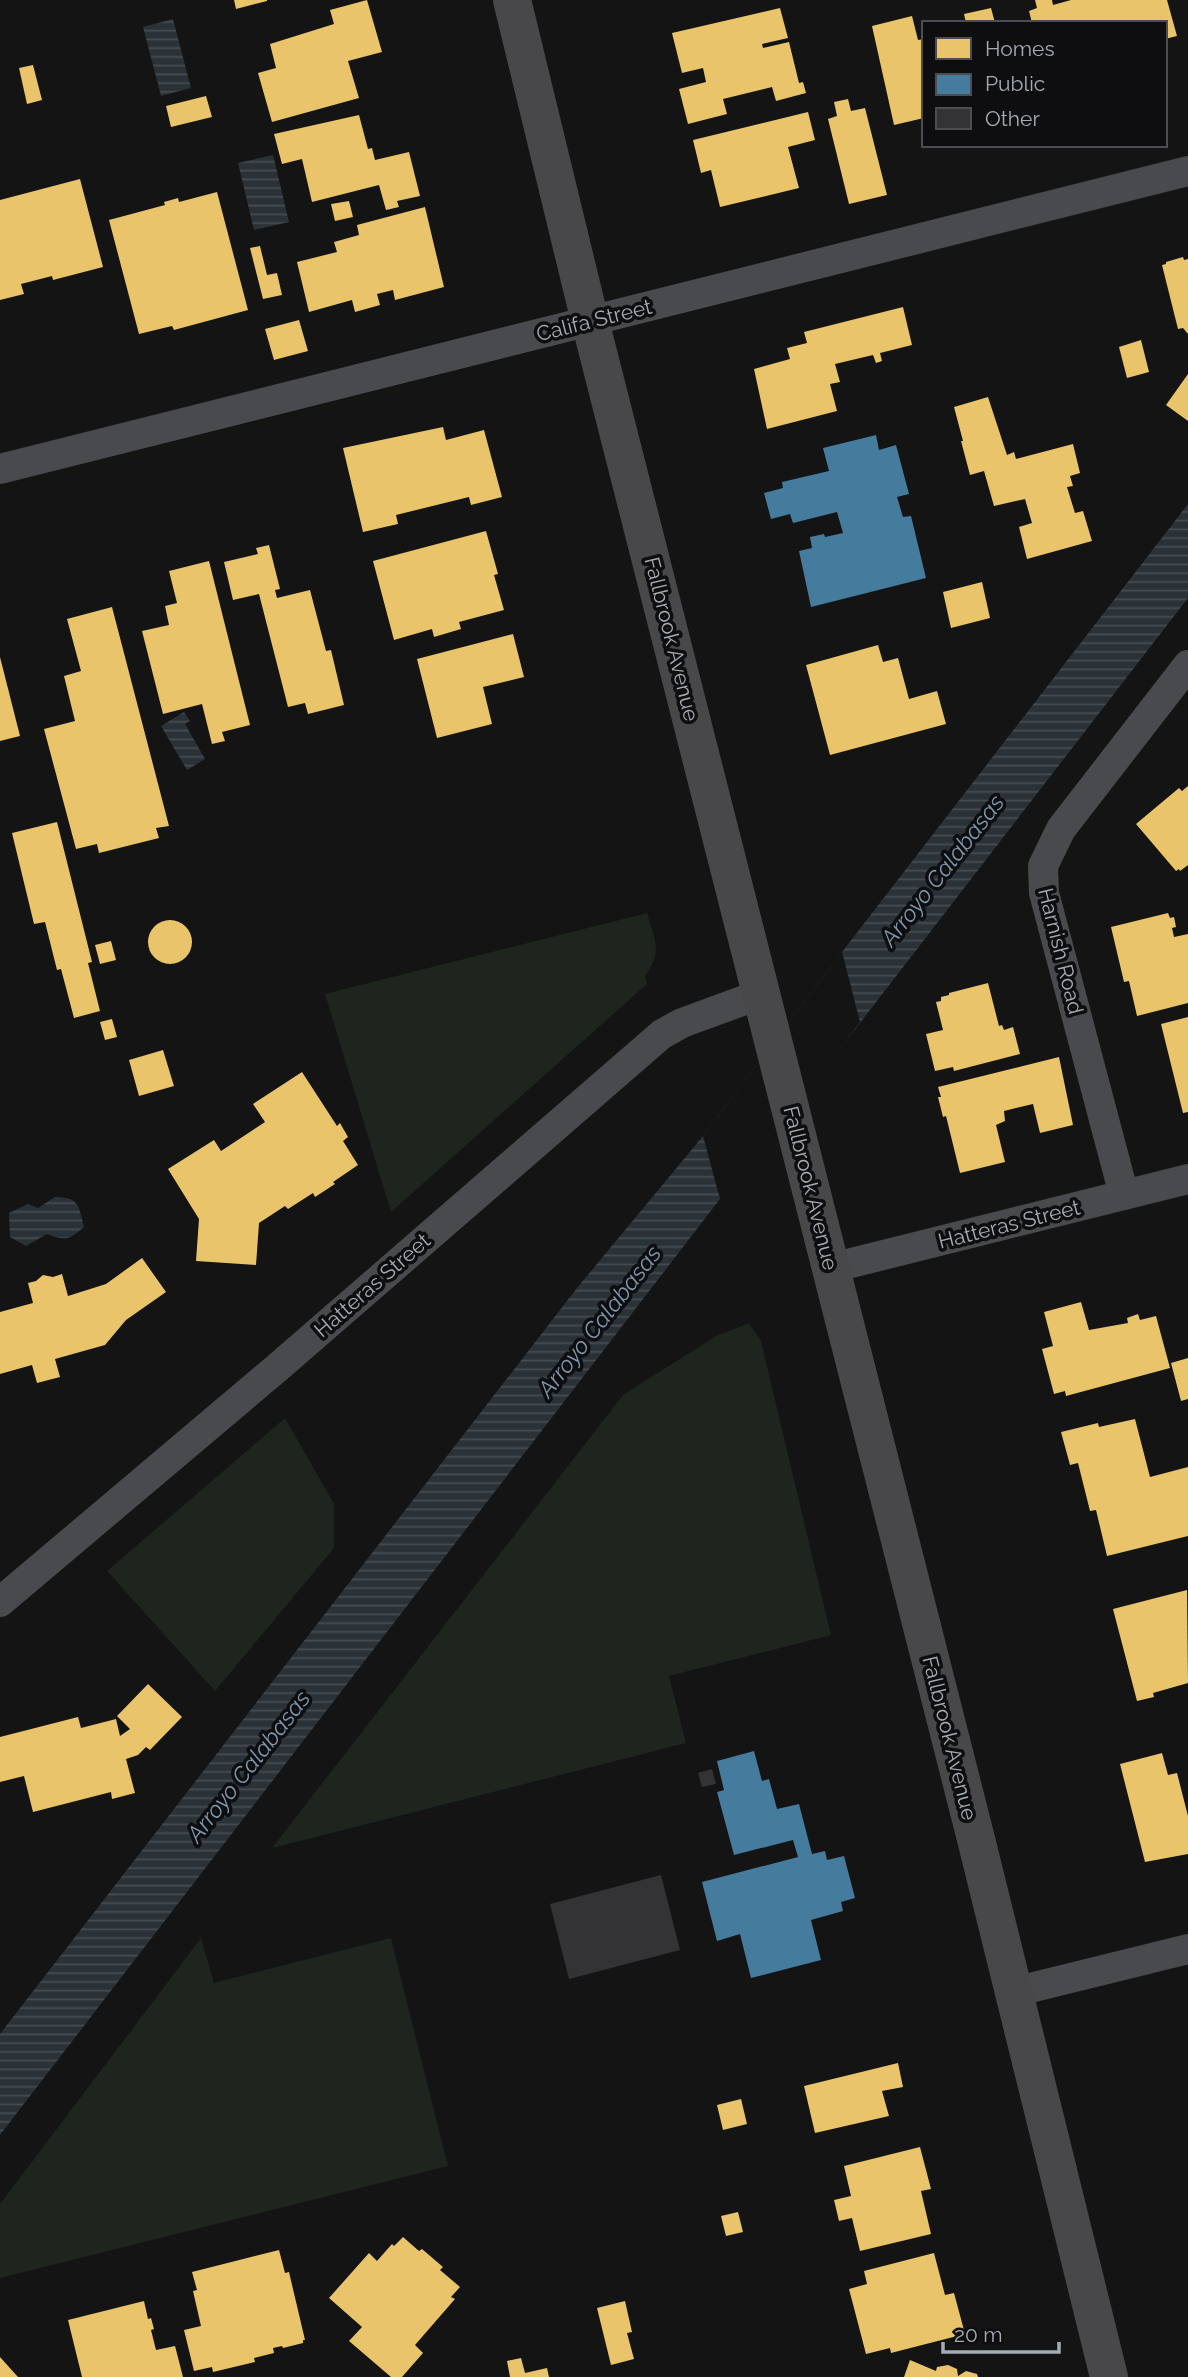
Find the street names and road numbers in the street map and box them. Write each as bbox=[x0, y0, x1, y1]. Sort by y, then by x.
street label: Califa Street bbox=[534, 294, 654, 346]
street label: Fallbrook Avenue bbox=[640, 554, 704, 724]
street label: Harnish Road bbox=[1033, 885, 1089, 1017]
street label: Fallbrook Avenue bbox=[779, 1103, 843, 1273]
street label: Hatteras Street bbox=[935, 1194, 1083, 1254]
street label: Hatteras Street bbox=[309, 1228, 435, 1342]
street label: Fallbrook Avenue bbox=[918, 1653, 982, 1823]

